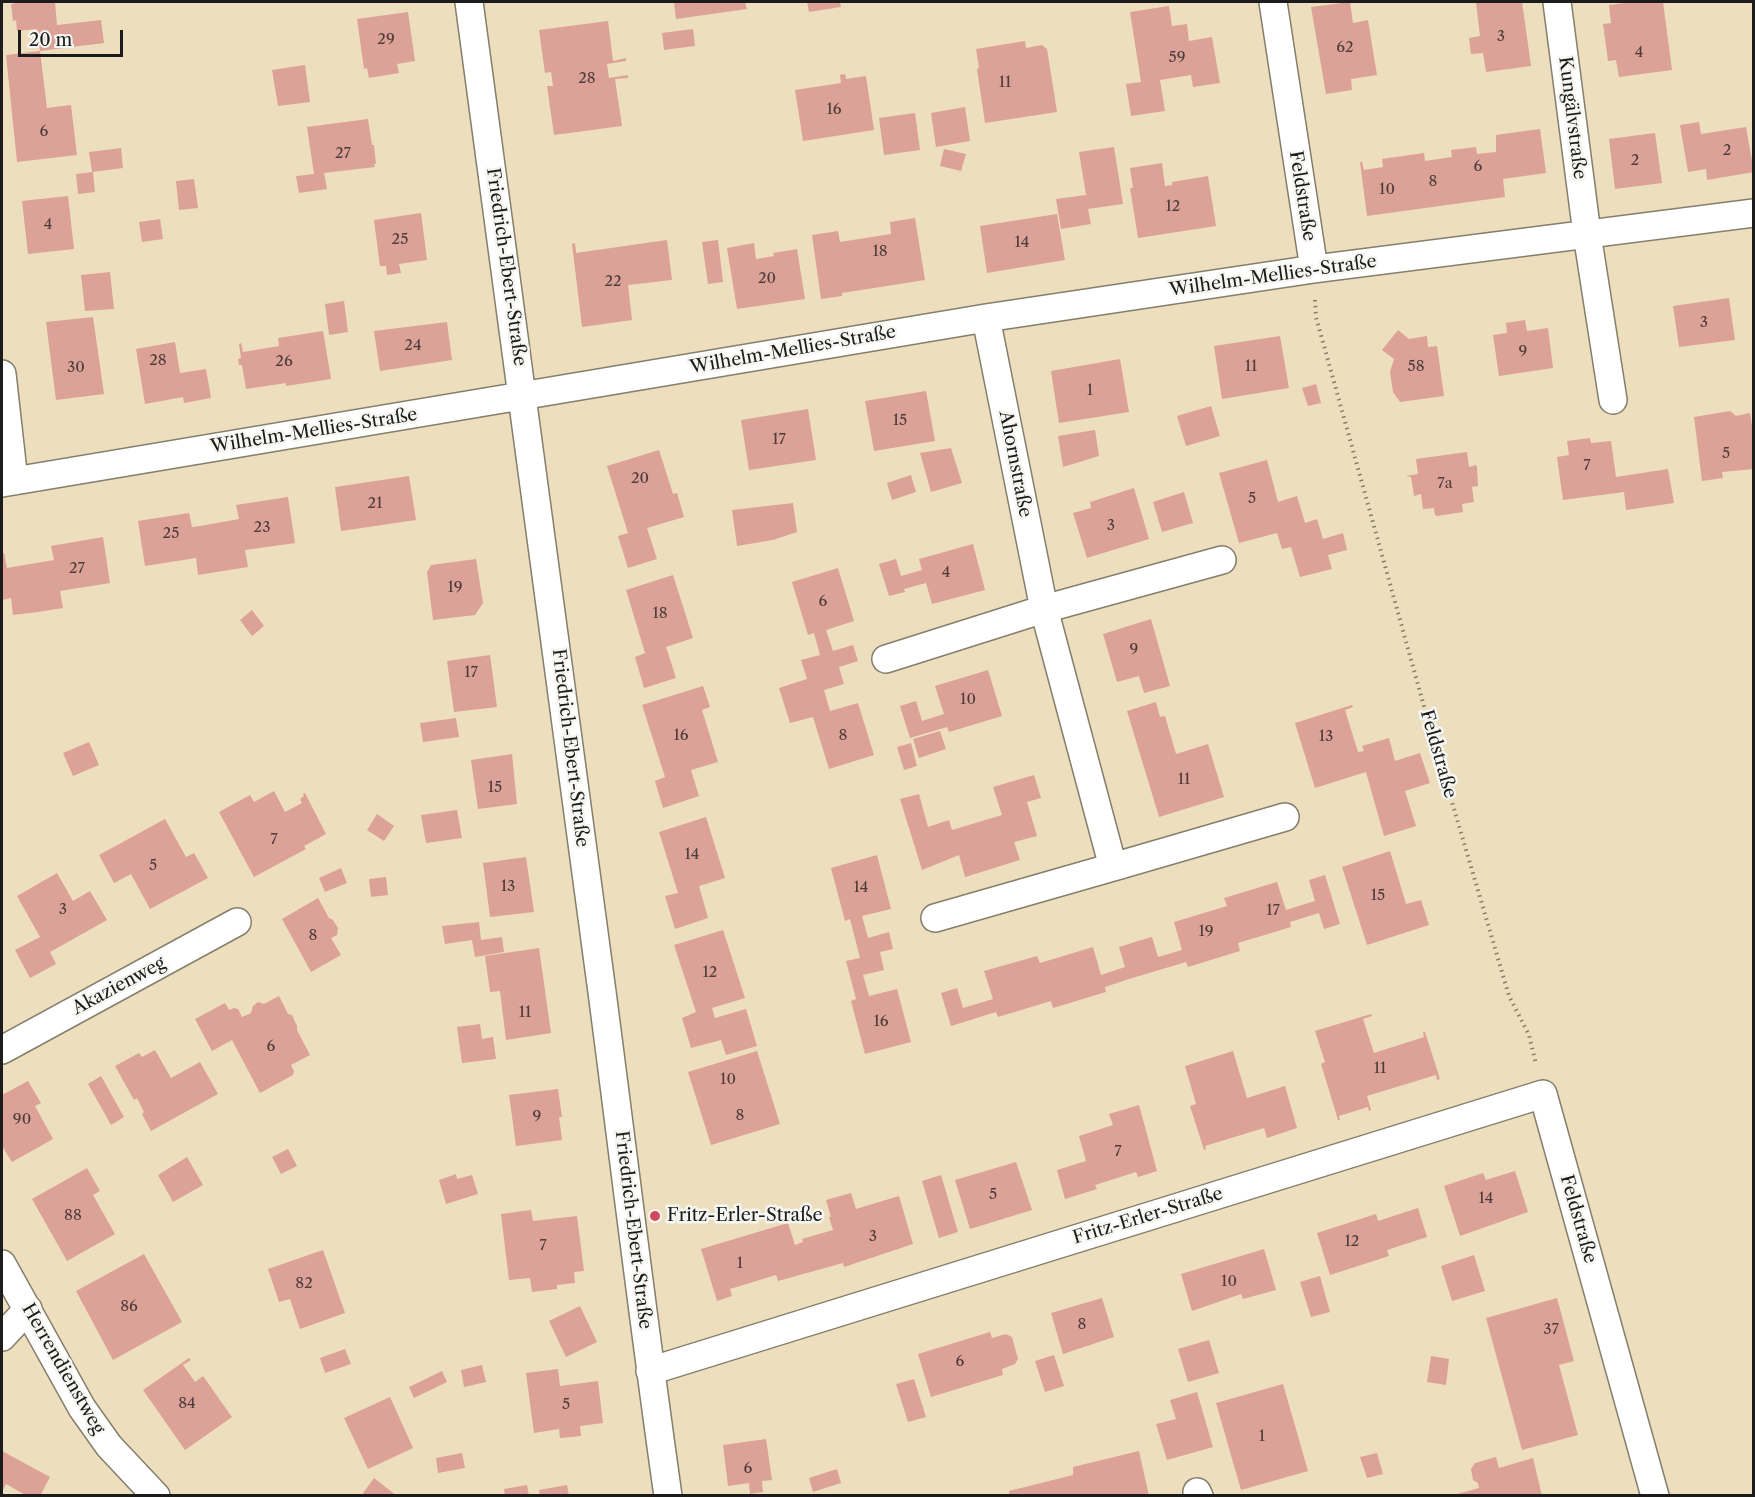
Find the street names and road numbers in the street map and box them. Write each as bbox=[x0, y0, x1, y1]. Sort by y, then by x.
street label: Kungälvstraße bbox=[1554, 55, 1590, 181]
street label: Feldstraße bbox=[1284, 149, 1320, 243]
street label: Friedrich-Ebert-Straße bbox=[481, 167, 531, 367]
street label: Wilhelm-Mellies-Straße bbox=[1168, 251, 1378, 301]
street label: Wilhelm-Mellies-Straße bbox=[688, 321, 898, 379]
street label: Wilhelm-Mellies-Straße bbox=[209, 404, 419, 458]
street label: Ahornstraße bbox=[994, 409, 1036, 519]
street label: Friedrich-Ebert-Straße bbox=[547, 648, 593, 848]
street label: Feldstraße bbox=[1415, 707, 1461, 801]
street label: Akazienweg bbox=[69, 952, 169, 1020]
street label: Friedrich-Ebert-Straße bbox=[610, 1130, 656, 1330]
street label: Feldstraße bbox=[1555, 1172, 1601, 1266]
street label: Fritz-Erler-Straße bbox=[1070, 1183, 1226, 1249]
street label: Herrendienstweg bbox=[17, 1300, 109, 1438]

